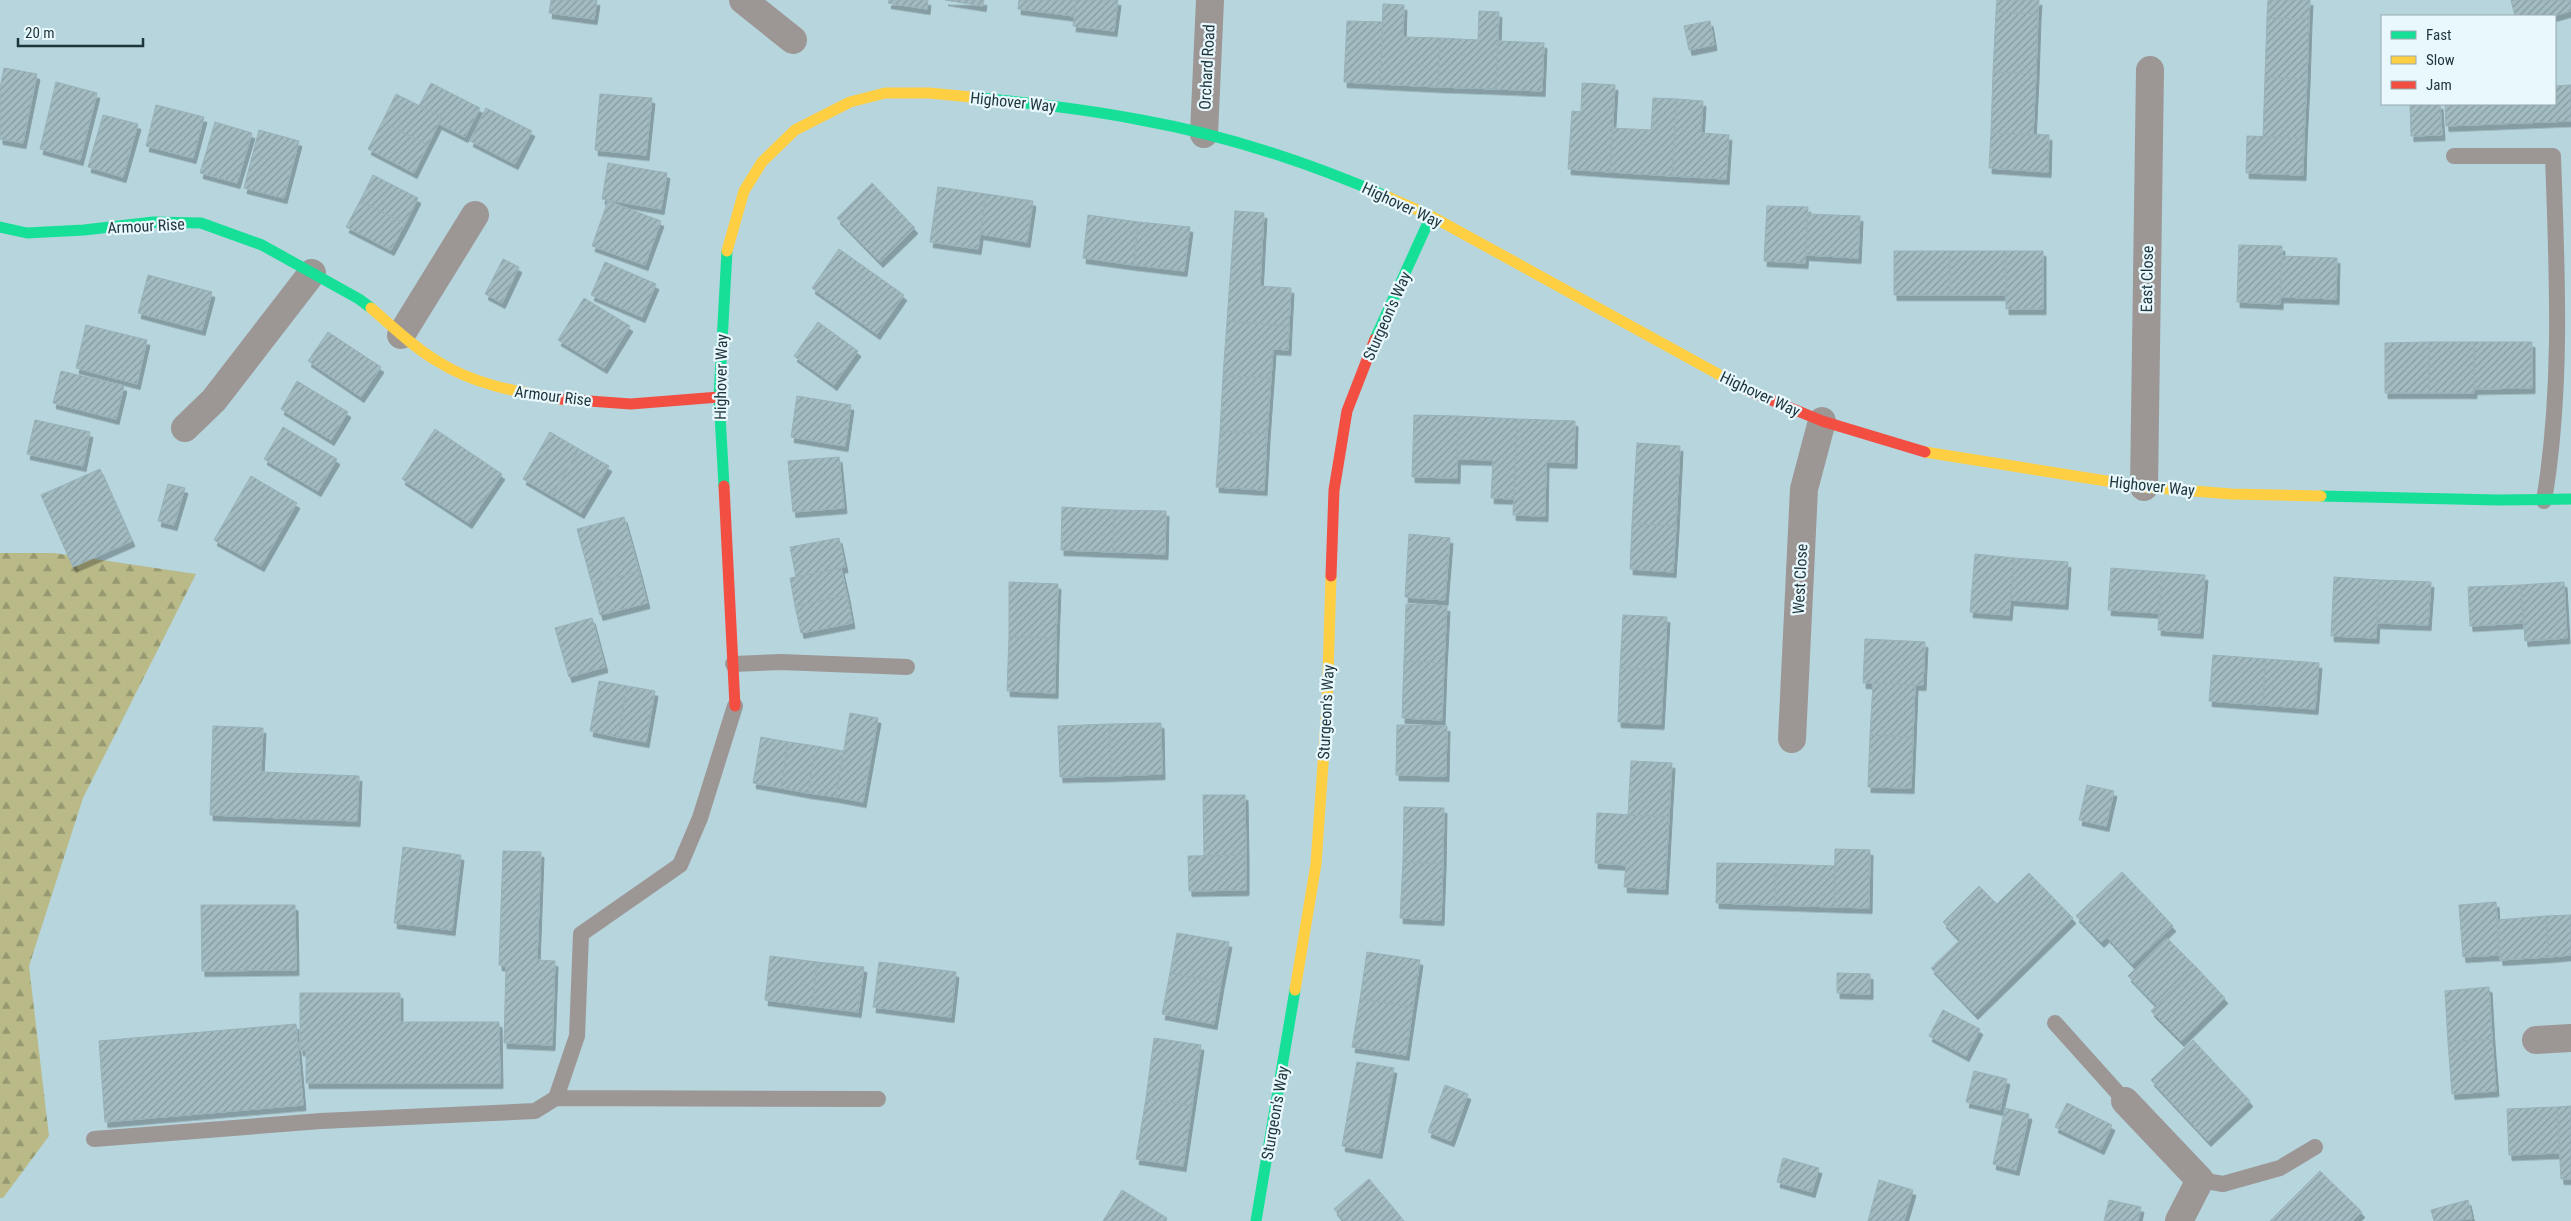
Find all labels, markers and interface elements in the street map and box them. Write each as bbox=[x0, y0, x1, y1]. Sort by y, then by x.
scale bar bbox=[18, 15, 142, 47]
legend bbox=[2381, 15, 2556, 105]
text: 20 m bbox=[25, 24, 55, 42]
street label: Orchard Road bbox=[1195, 24, 1219, 110]
text: Fast bbox=[2426, 26, 2451, 44]
text: Slow bbox=[2426, 51, 2455, 69]
text: Jam bbox=[2426, 76, 2452, 94]
street label: Highover Way bbox=[969, 88, 1057, 116]
street label: Highover Way bbox=[1359, 178, 1445, 232]
street label: Armour Rise bbox=[107, 214, 185, 238]
street label: East Close bbox=[2137, 245, 2157, 313]
street label: Sturgeon's Way bbox=[1359, 268, 1415, 363]
street label: Highover Way bbox=[711, 333, 731, 420]
street label: Highover Way bbox=[1717, 367, 1803, 421]
street label: Armour Rise bbox=[513, 382, 593, 410]
street label: Highover Way bbox=[2108, 472, 2196, 500]
street label: West Close bbox=[1789, 543, 1811, 615]
street label: Sturgeon's Way bbox=[1314, 664, 1338, 760]
street label: Sturgeon's Way bbox=[1257, 1064, 1293, 1161]

